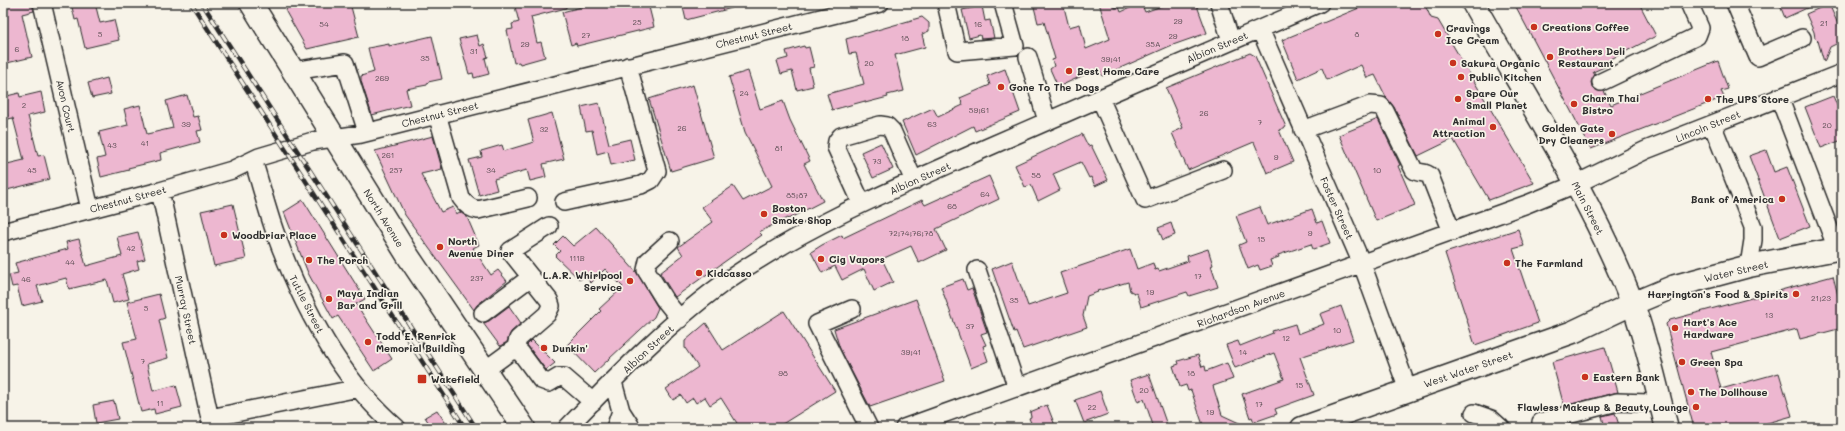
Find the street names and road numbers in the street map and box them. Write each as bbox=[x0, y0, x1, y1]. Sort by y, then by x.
street label: Chestnut Street bbox=[714, 19, 794, 51]
street label: Albion Street bbox=[1184, 28, 1250, 66]
street label: Avon Court bbox=[53, 78, 79, 134]
street label: Chestnut Street bbox=[400, 98, 480, 130]
street label: Lincoln Street bbox=[1674, 107, 1742, 145]
street label: Albion Street bbox=[887, 158, 953, 198]
street label: Foster Street bbox=[1317, 175, 1357, 241]
street label: Main Street bbox=[1569, 179, 1607, 237]
street label: Chestnut Street bbox=[88, 182, 168, 216]
street label: North Avenue bbox=[361, 186, 407, 250]
street label: Water Street bbox=[1702, 257, 1770, 285]
street label: Tuttle Street bbox=[286, 272, 328, 336]
street label: Murray Street bbox=[172, 274, 200, 346]
street label: Richardson Avenue bbox=[1195, 286, 1287, 330]
street label: Albion Street bbox=[619, 322, 677, 376]
street label: West Water Street bbox=[1422, 347, 1514, 391]

